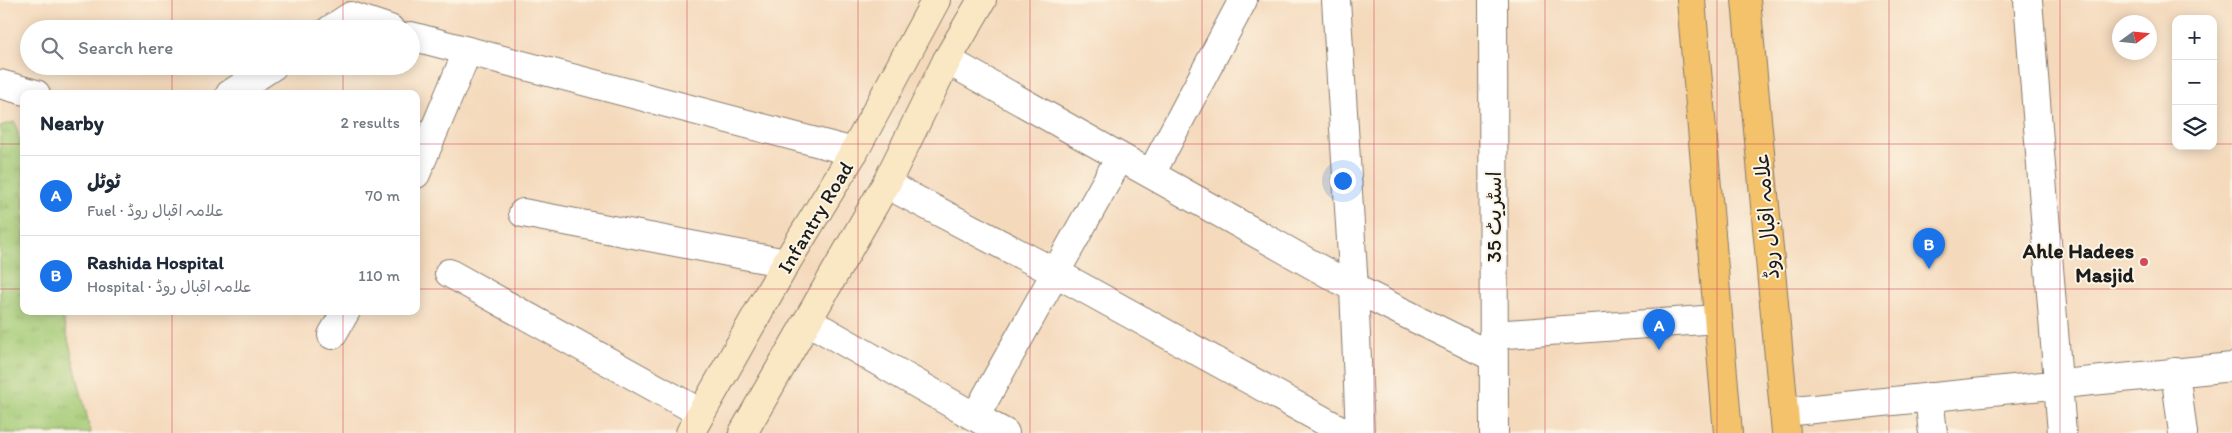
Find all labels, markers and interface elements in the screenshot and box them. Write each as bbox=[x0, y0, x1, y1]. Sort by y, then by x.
north arrow bbox=[2112, 15, 2157, 60]
map controls bbox=[2172, 15, 2217, 150]
button: + bbox=[2172, 15, 2217, 60]
search box bbox=[20, 20, 420, 75]
icon: search bbox=[38, 34, 66, 62]
text: Search here bbox=[78, 36, 173, 59]
button: − bbox=[2172, 60, 2217, 105]
button: layers bbox=[2172, 105, 2217, 150]
text: Nearby bbox=[40, 110, 104, 135]
text: 2 results bbox=[340, 113, 400, 132]
street label: علامہ اقبال روڈ bbox=[1748, 151, 1785, 281]
street label: Infantry Road bbox=[772, 156, 858, 278]
your location bbox=[1330, 168, 1356, 194]
text: ٹوٹل bbox=[87, 170, 121, 193]
street label: اسٹریٹ 35 bbox=[1481, 171, 1506, 263]
text: A bbox=[51, 186, 61, 205]
text: 70 m bbox=[365, 186, 400, 205]
text: Fuel · علامہ اقبال روڈ bbox=[87, 201, 224, 220]
pin: B bbox=[1913, 228, 1945, 269]
place label: Ahle Hadees Masjid bbox=[2022, 238, 2135, 288]
text: Rashida Hospital bbox=[87, 251, 224, 274]
marker: Ahle Hadees Masjid bbox=[2138, 256, 2150, 268]
text: B bbox=[51, 266, 61, 285]
text: 110 m bbox=[358, 266, 400, 285]
text: Hospital · علامہ اقبال روڈ bbox=[87, 277, 252, 296]
pin: A bbox=[1643, 309, 1675, 350]

